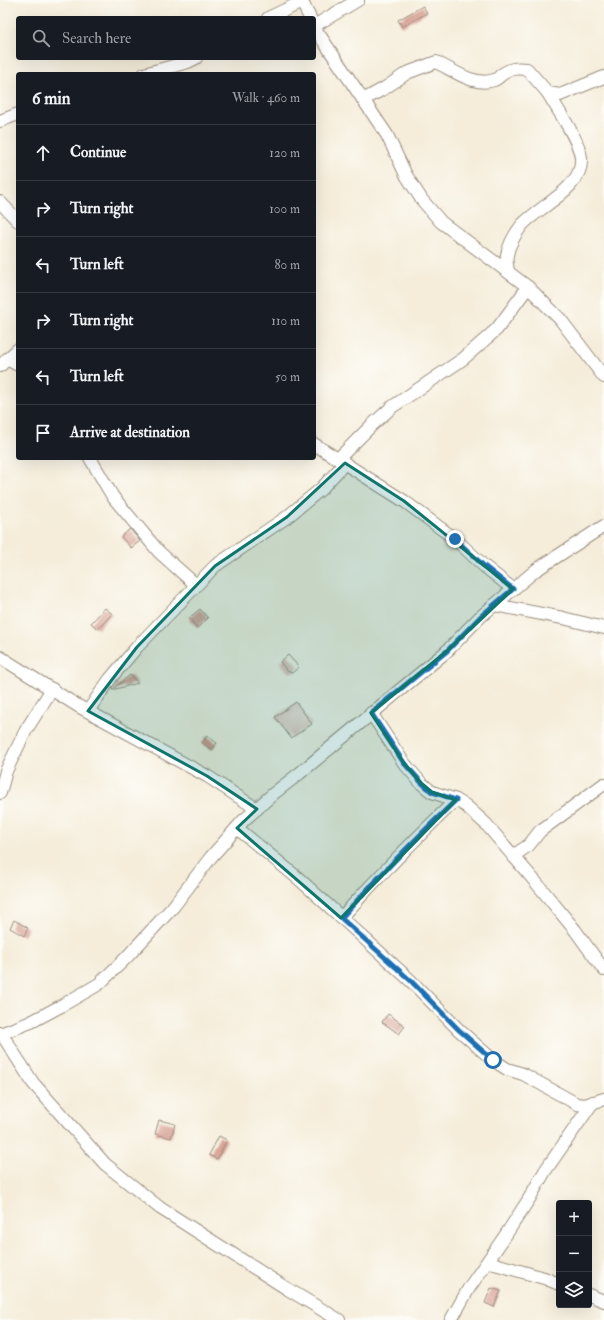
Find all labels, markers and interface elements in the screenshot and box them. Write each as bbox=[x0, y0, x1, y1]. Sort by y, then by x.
search box bbox=[16, 16, 316, 60]
icon: search bbox=[30, 27, 52, 49]
text: Search here bbox=[62, 29, 131, 48]
text: 6 min bbox=[32, 88, 71, 109]
text: Walk · 460 m bbox=[232, 90, 300, 106]
icon: ahead bbox=[32, 142, 54, 164]
text: Continue bbox=[70, 143, 126, 162]
text: 120 m bbox=[269, 145, 300, 161]
icon: right bbox=[32, 198, 54, 220]
text: Turn right bbox=[70, 199, 133, 218]
text: 100 m bbox=[269, 201, 300, 217]
icon: left bbox=[32, 254, 54, 276]
text: Turn left bbox=[70, 255, 124, 274]
text: 80 m bbox=[274, 257, 300, 273]
icon: right bbox=[32, 310, 54, 332]
text: Turn right bbox=[70, 311, 133, 330]
text: 110 m bbox=[271, 313, 300, 329]
icon: left bbox=[32, 366, 54, 388]
text: Turn left bbox=[70, 367, 124, 386]
text: 50 m bbox=[275, 369, 300, 385]
icon: arrive bbox=[32, 422, 54, 444]
text: Arrive at destination bbox=[70, 423, 190, 442]
route end bbox=[446, 530, 464, 548]
route start bbox=[484, 1051, 502, 1069]
map controls bbox=[556, 1200, 592, 1308]
button: + bbox=[556, 1200, 592, 1236]
button: − bbox=[556, 1236, 592, 1272]
button: layers bbox=[556, 1272, 592, 1308]

